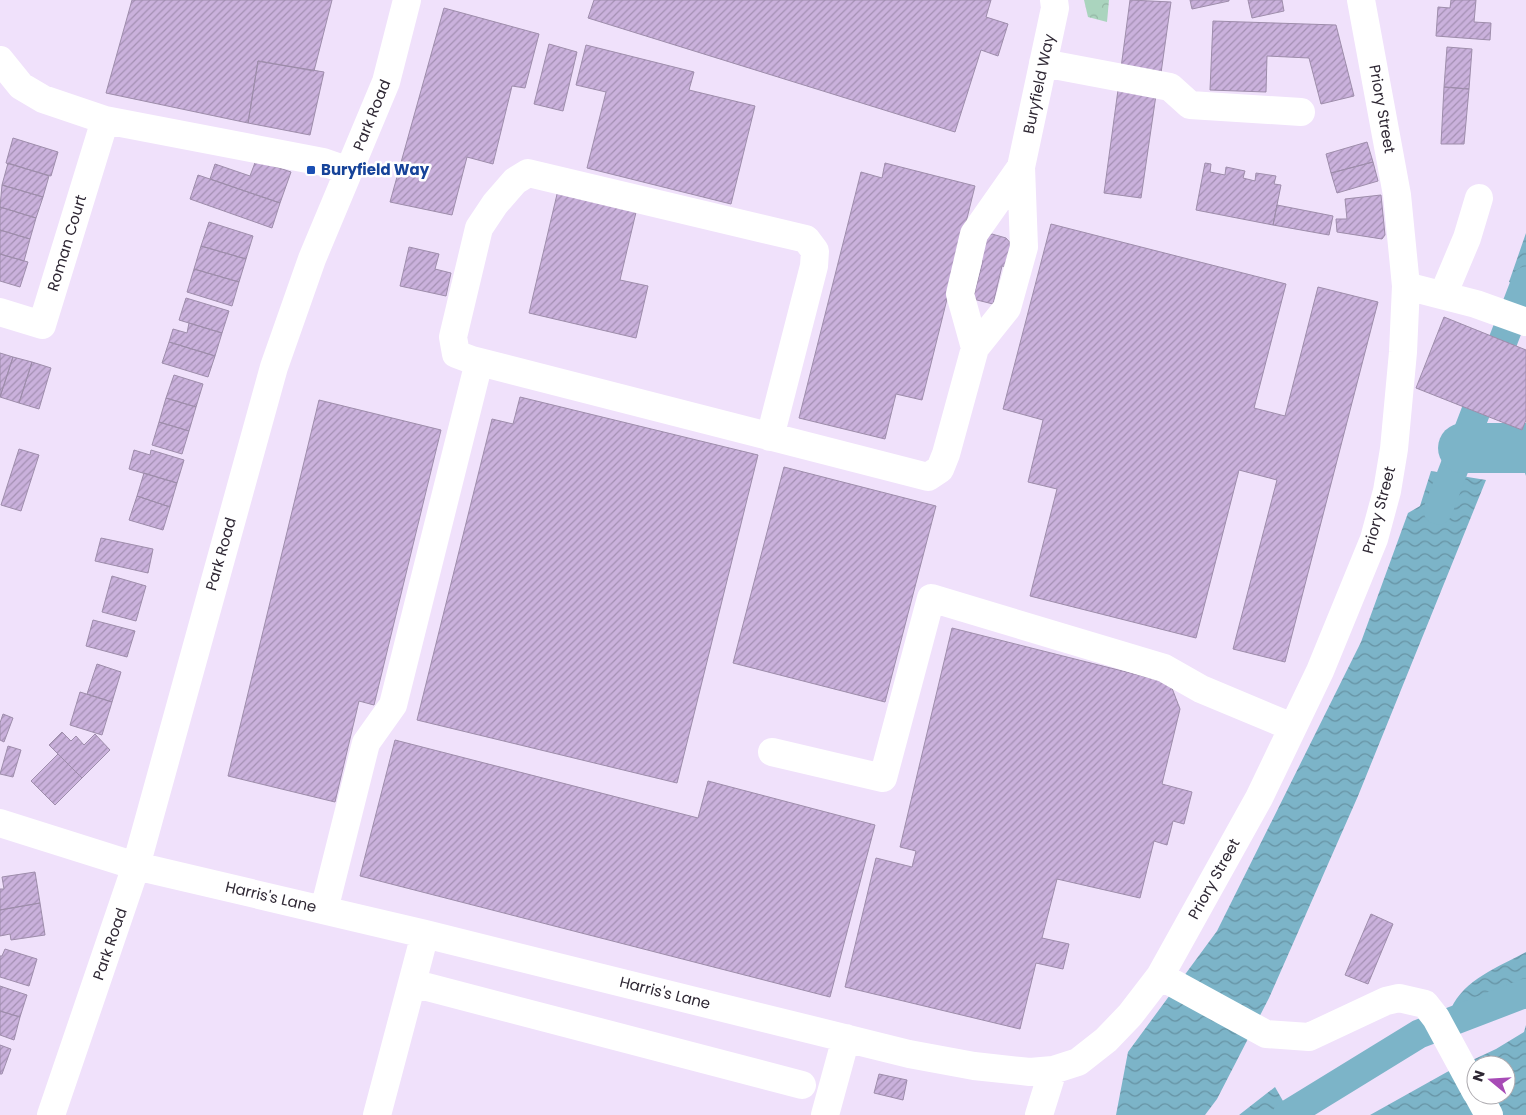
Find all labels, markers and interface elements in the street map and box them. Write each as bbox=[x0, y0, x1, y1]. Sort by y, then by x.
street label: Buryfield Way bbox=[1018, 31, 1059, 136]
street label: Priory Street bbox=[1364, 63, 1401, 155]
street label: Park Road bbox=[348, 76, 395, 154]
place label: Buryfield Way bbox=[321, 159, 430, 180]
marker: Buryfield Way bbox=[305, 164, 317, 176]
street label: Roman Court bbox=[42, 192, 91, 294]
street label: Priory Street bbox=[1357, 464, 1400, 556]
street label: Park Road bbox=[200, 515, 241, 593]
street label: Priory Street bbox=[1183, 835, 1244, 923]
street label: Harris's Lane bbox=[223, 876, 319, 917]
street label: Park Road bbox=[87, 905, 132, 983]
street label: Harris's Lane bbox=[617, 971, 713, 1014]
north arrow bbox=[1466, 1055, 1516, 1105]
text: N bbox=[1467, 1068, 1490, 1084]

